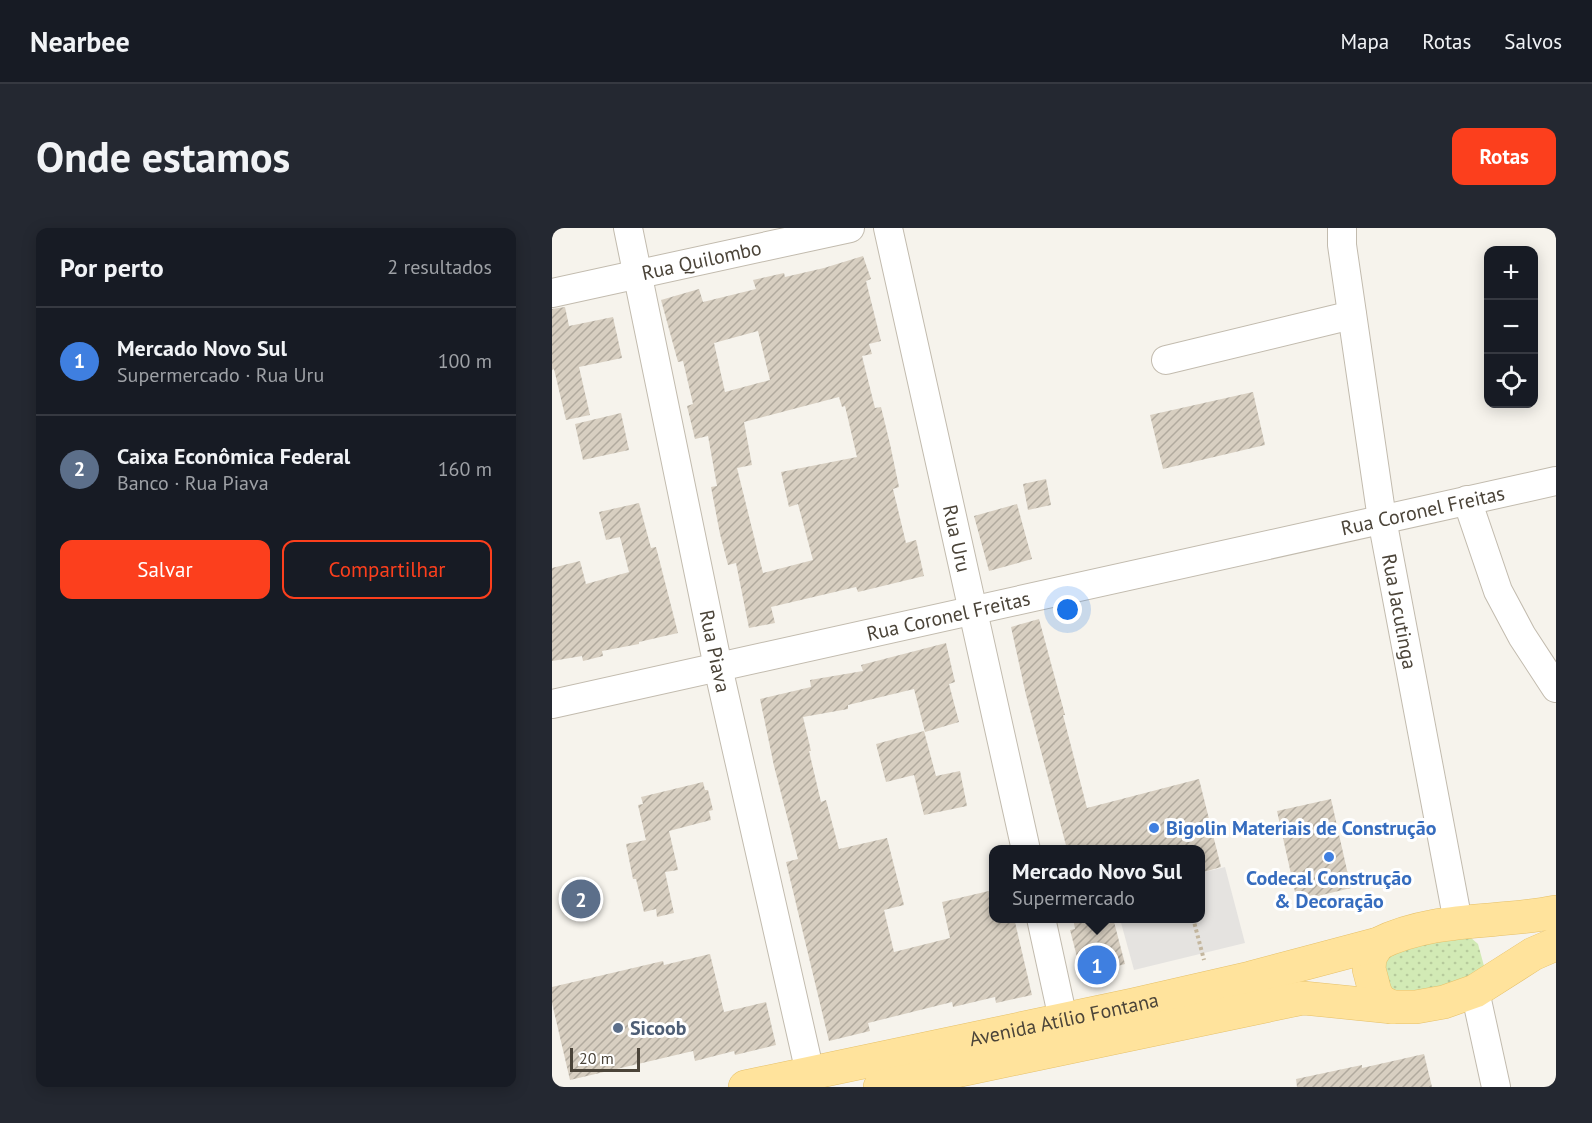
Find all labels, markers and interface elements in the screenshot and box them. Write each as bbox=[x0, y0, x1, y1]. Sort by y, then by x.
text: Nearbee bbox=[30, 23, 130, 60]
text: Mapa bbox=[1340, 28, 1389, 55]
text: Rotas bbox=[1422, 28, 1471, 55]
text: Salvos bbox=[1504, 28, 1562, 55]
button: Rotas bbox=[1452, 128, 1556, 185]
text: Onde estamos bbox=[36, 129, 290, 184]
street label: Rua Quilombo bbox=[639, 235, 764, 286]
map controls bbox=[1484, 246, 1538, 408]
button: + bbox=[1484, 246, 1538, 300]
text: Por perto bbox=[60, 251, 164, 284]
text: 2 resultados bbox=[387, 254, 492, 280]
button: − bbox=[1484, 300, 1538, 354]
text: Mercado Novo Sul bbox=[117, 334, 287, 362]
text: 1 bbox=[74, 348, 85, 374]
text: 100 m bbox=[438, 348, 492, 374]
button: locate bbox=[1484, 354, 1538, 408]
text: Supermercado · Rua Uru bbox=[117, 362, 324, 388]
text: Caixa Econômica Federal bbox=[117, 442, 350, 470]
text: 2 bbox=[74, 456, 85, 482]
text: 160 m bbox=[438, 456, 492, 482]
text: Banco · Rua Piava bbox=[117, 470, 269, 496]
street label: Rua Coronel Freitas bbox=[1338, 480, 1507, 541]
street label: Rua Uru bbox=[937, 502, 977, 575]
button: Salvar bbox=[60, 540, 270, 599]
button: Compartilhar bbox=[282, 540, 492, 599]
street label: Rua Jacutinga bbox=[1376, 552, 1423, 671]
street label: Rua Coronel Freitas bbox=[864, 585, 1033, 647]
your location bbox=[1053, 595, 1082, 624]
street label: Rua Piava bbox=[694, 608, 736, 695]
place label: Bigolin Materiais de Construção bbox=[1166, 815, 1437, 841]
marker: Bigolin Materiais de Construção bbox=[1147, 821, 1161, 835]
popup bbox=[989, 845, 1205, 923]
marker: Codecal Construção & Decoração bbox=[1322, 850, 1336, 864]
text: Mercado Novo Sul bbox=[1012, 857, 1182, 885]
place label: Codecal Construção & Decoração bbox=[1246, 865, 1412, 914]
pin: 2 bbox=[561, 876, 600, 922]
text: Supermercado bbox=[1012, 885, 1135, 911]
pin: 1 bbox=[1078, 942, 1116, 988]
street label: Avenida Atílio Fontana bbox=[967, 987, 1161, 1052]
place label: Sicoob bbox=[630, 1015, 687, 1041]
marker: Sicoob bbox=[611, 1021, 625, 1035]
scale bar bbox=[570, 1045, 640, 1072]
text: 20 m bbox=[579, 1048, 614, 1068]

